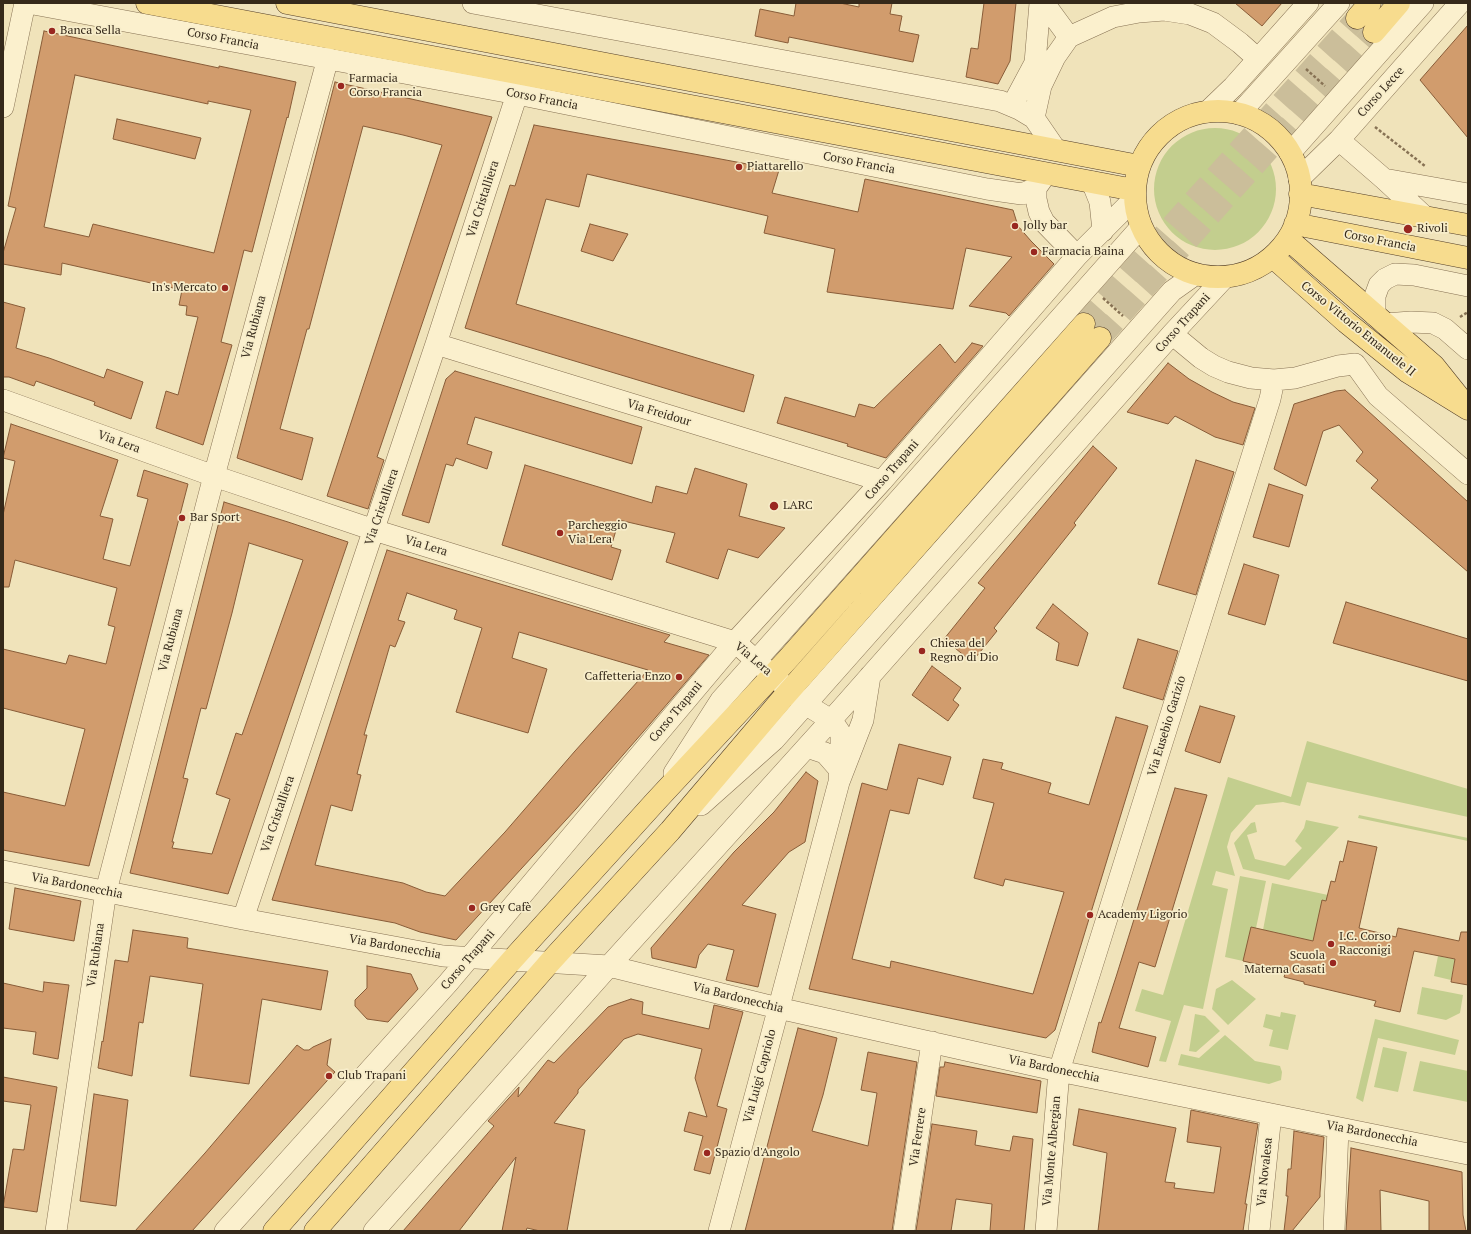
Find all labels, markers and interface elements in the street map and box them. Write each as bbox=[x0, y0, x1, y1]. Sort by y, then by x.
place label: Banca Sella bbox=[60, 24, 121, 38]
street label: Corso Francia bbox=[186, 25, 260, 53]
marker: Banca Sella bbox=[47, 26, 57, 36]
street label: Corso Lecce bbox=[1355, 64, 1407, 120]
place label: Farmacia Corso Francia bbox=[349, 72, 422, 100]
marker: Farmacia Corso Francia bbox=[336, 81, 346, 91]
street label: Corso Francia bbox=[505, 85, 579, 113]
street label: Corso Francia bbox=[822, 149, 896, 177]
street label: Via Cristalliera bbox=[464, 159, 502, 239]
place label: Piattarello bbox=[747, 160, 803, 174]
marker: Piattarello bbox=[734, 162, 744, 172]
place label: Jolly bar bbox=[1023, 219, 1067, 233]
marker: Jolly bar bbox=[1010, 221, 1020, 231]
place label: Rivoli bbox=[1417, 222, 1448, 236]
marker: Rivoli bbox=[1402, 223, 1414, 235]
street label: Corso Francia bbox=[1343, 227, 1417, 255]
place label: Farmacia Baina bbox=[1042, 245, 1124, 259]
marker: Farmacia Baina bbox=[1029, 247, 1039, 257]
street label: Corso Vittorio Emanuele II bbox=[1298, 278, 1418, 380]
place label: In's Mercato bbox=[151, 281, 217, 295]
marker: In's Mercato bbox=[220, 283, 230, 293]
street label: Corso Trapani bbox=[1153, 290, 1213, 356]
street label: Via Rubiana bbox=[239, 294, 269, 360]
street label: Via Freidour bbox=[625, 396, 693, 430]
street label: Via Lera bbox=[96, 428, 142, 456]
street label: Corso Trapani bbox=[862, 437, 922, 503]
street label: Via Cristalliera bbox=[362, 467, 402, 547]
place label: LARC bbox=[783, 499, 813, 513]
marker: LARC bbox=[768, 500, 780, 512]
place label: Bar Sport bbox=[190, 511, 240, 525]
marker: Bar Sport bbox=[177, 513, 187, 523]
place label: Parcheggio Via Lera bbox=[568, 519, 627, 547]
marker: Parcheggio Via Lera bbox=[555, 528, 565, 538]
street label: Via Lera bbox=[403, 533, 449, 559]
street label: Via Rubiana bbox=[156, 607, 186, 673]
place label: Chiesa del Regno di Dio bbox=[930, 637, 998, 665]
street label: Via Lera bbox=[731, 639, 775, 679]
marker: Chiesa del Regno di Dio bbox=[917, 646, 927, 656]
place label: Caffetteria Enzo bbox=[585, 670, 671, 684]
marker: Caffetteria Enzo bbox=[674, 672, 684, 682]
street label: Via Eusebio Garizio bbox=[1145, 674, 1189, 778]
street label: Corso Trapani bbox=[646, 679, 706, 745]
street label: Via Cristalliera bbox=[258, 774, 298, 854]
street label: Via Bardonecchia bbox=[30, 870, 124, 902]
place label: Grey Cafè bbox=[480, 901, 531, 915]
marker: Grey Cafè bbox=[467, 903, 477, 913]
place label: Academy Ligorio bbox=[1098, 908, 1187, 922]
marker: Academy Ligorio bbox=[1085, 910, 1095, 920]
street label: Via Rubiana bbox=[84, 922, 108, 988]
street label: Corso Trapani bbox=[438, 927, 498, 993]
place label: I.C. Corso Racconigi bbox=[1339, 930, 1391, 958]
street label: Via Bardonecchia bbox=[348, 932, 442, 962]
marker: I.C. Corso Racconigi bbox=[1326, 939, 1336, 949]
place label: Scuola Materna Casati bbox=[1244, 949, 1325, 977]
marker: Scuola Materna Casati bbox=[1328, 958, 1338, 968]
street label: Via Bardonecchia bbox=[691, 980, 785, 1016]
street label: Via Luigi Capriolo bbox=[741, 1028, 779, 1124]
street label: Via Bardonecchia bbox=[1007, 1052, 1101, 1086]
place label: Club Trapani bbox=[337, 1069, 406, 1083]
marker: Club Trapani bbox=[324, 1071, 334, 1081]
street label: Via Monte Albergian bbox=[1040, 1095, 1064, 1207]
street label: Via Ferrere bbox=[907, 1107, 929, 1167]
street label: Via Bardonecchia bbox=[1325, 1118, 1419, 1150]
street label: Via Novalesa bbox=[1254, 1137, 1276, 1207]
place label: Spazio d'Angolo bbox=[715, 1146, 800, 1160]
marker: Spazio d'Angolo bbox=[702, 1148, 712, 1158]

